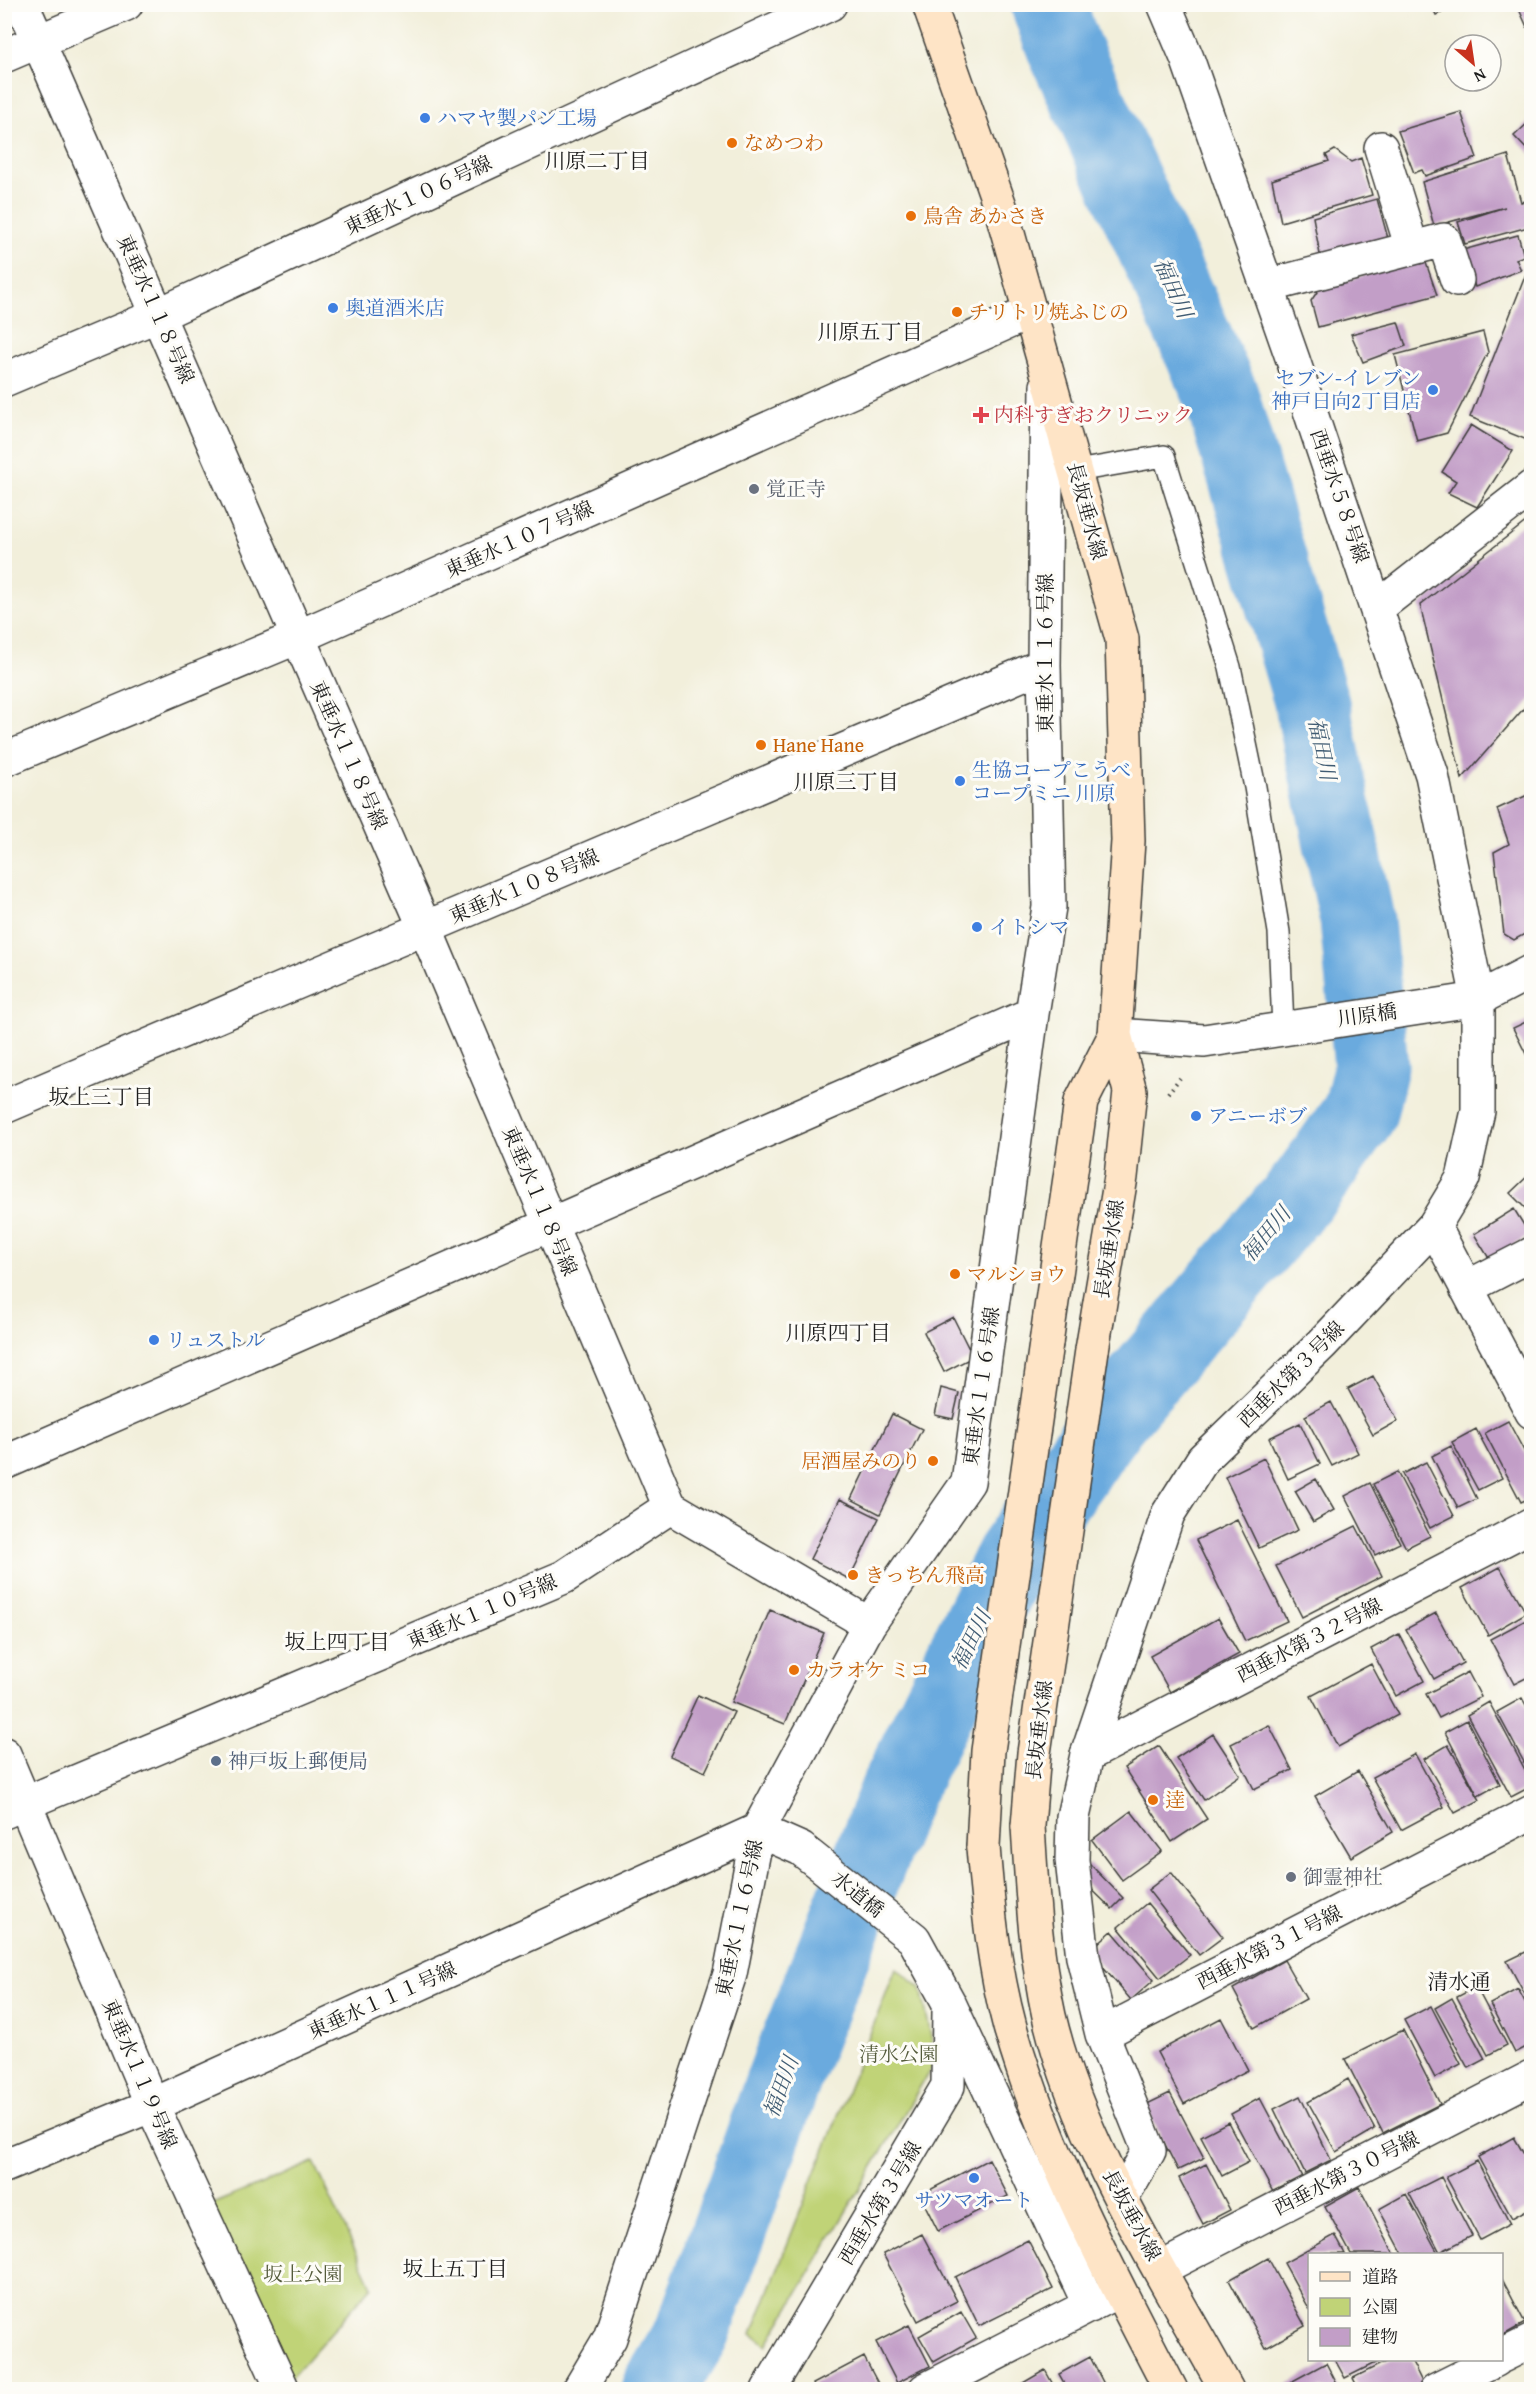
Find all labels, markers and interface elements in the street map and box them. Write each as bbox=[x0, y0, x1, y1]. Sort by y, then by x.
north arrow bbox=[1443, 33, 1503, 93]
text: N bbox=[1470, 63, 1491, 89]
place label: ハマヤ製パン工場 bbox=[437, 103, 597, 132]
marker: ハマヤ製パン工場 bbox=[418, 111, 432, 125]
place label: なめつわ bbox=[744, 128, 824, 157]
marker: なめつわ bbox=[725, 136, 739, 150]
district label: 川原二丁目 bbox=[545, 145, 650, 176]
street label: 東垂水１０６号線 bbox=[339, 148, 496, 241]
place label: 鳥舎 あかさき bbox=[923, 201, 1047, 230]
marker: 鳥舎 あかさき bbox=[904, 209, 918, 223]
street label: 東垂水１１８号線 bbox=[111, 230, 202, 388]
water label: 福田川 bbox=[1146, 253, 1201, 325]
place label: 奥道酒米店 bbox=[345, 293, 445, 322]
place label: チリトリ焼ふじの bbox=[969, 297, 1129, 326]
marker: 奥道酒米店 bbox=[326, 301, 340, 315]
marker: チリトリ焼ふじの bbox=[950, 305, 964, 319]
district label: 川原五丁目 bbox=[818, 316, 923, 347]
place label: セブン-イレブン 神戸日向2丁目店 bbox=[1271, 363, 1421, 415]
marker: セブン-イレブン 神戸日向2丁目店 bbox=[1426, 383, 1440, 397]
place label: 内科すぎおクリニック bbox=[994, 400, 1193, 429]
marker: 内科すぎおクリニック bbox=[972, 406, 990, 424]
street label: 西垂水５８号線 bbox=[1304, 425, 1377, 567]
street label: 長坂垂水線 bbox=[1061, 459, 1114, 563]
place label: 覚正寺 bbox=[766, 474, 826, 503]
marker: 覚正寺 bbox=[747, 482, 761, 496]
street label: 東垂水１０７号線 bbox=[440, 493, 598, 584]
street label: 東垂水１１６号線 bbox=[1030, 573, 1059, 733]
street label: 東垂水１１８号線 bbox=[304, 676, 395, 834]
water label: 福田川 bbox=[1301, 715, 1345, 785]
place label: Hane Hane bbox=[773, 730, 864, 759]
marker: Hane Hane bbox=[754, 738, 768, 752]
place label: 生協コープこうべ コープミニ 川原 bbox=[972, 755, 1131, 807]
district label: 川原三丁目 bbox=[794, 766, 899, 797]
marker: 生協コープこうべ コープミニ 川原 bbox=[953, 774, 967, 788]
street label: 東垂水１０８号線 bbox=[444, 841, 603, 930]
place label: イトシマ bbox=[989, 912, 1069, 941]
marker: イトシマ bbox=[970, 920, 984, 934]
street label: 川原橋 bbox=[1335, 996, 1399, 1033]
district label: 坂上三丁目 bbox=[49, 1081, 154, 1112]
place label: アニーボブ bbox=[1208, 1101, 1307, 1130]
marker: アニーボブ bbox=[1189, 1109, 1203, 1123]
street label: 東垂水１１８号線 bbox=[496, 1121, 585, 1280]
street label: 長坂垂水線 bbox=[1086, 1197, 1131, 1301]
water label: 福田川 bbox=[1233, 1198, 1299, 1268]
place label: マルショウ bbox=[967, 1259, 1066, 1288]
marker: マルショウ bbox=[948, 1267, 962, 1281]
street label: 東垂水１１６号線 bbox=[955, 1305, 1006, 1467]
street label: 西垂水第３号線 bbox=[1231, 1314, 1350, 1433]
district label: 川原四丁目 bbox=[786, 1317, 891, 1348]
place label: リュストル bbox=[166, 1325, 265, 1354]
marker: リュストル bbox=[147, 1333, 161, 1347]
place label: 居酒屋みのり bbox=[801, 1446, 921, 1475]
marker: 居酒屋みのり bbox=[926, 1454, 940, 1468]
place label: きっちん飛高 bbox=[865, 1560, 985, 1589]
street label: 東垂水１１０号線 bbox=[402, 1566, 561, 1655]
marker: きっちん飛高 bbox=[846, 1568, 860, 1582]
street label: 西垂水第３２号線 bbox=[1231, 1590, 1387, 1689]
water label: 福田川 bbox=[943, 1603, 999, 1675]
district label: 坂上四丁目 bbox=[285, 1626, 390, 1657]
place label: カラオケ ミコ bbox=[806, 1655, 930, 1684]
marker: カラオケ ミコ bbox=[787, 1663, 801, 1677]
street label: 長坂垂水線 bbox=[1018, 1679, 1059, 1781]
place label: 神戸坂上郵便局 bbox=[228, 1746, 368, 1775]
marker: 神戸坂上郵便局 bbox=[209, 1754, 223, 1768]
place label: 逹 bbox=[1165, 1785, 1185, 1814]
marker: 逹 bbox=[1146, 1793, 1160, 1807]
street label: 東垂水１１６号線 bbox=[708, 1837, 769, 1999]
place label: 御霊神社 bbox=[1303, 1862, 1383, 1891]
street label: 水道橋 bbox=[826, 1863, 891, 1924]
marker: 御霊神社 bbox=[1284, 1870, 1298, 1884]
street label: 西垂水第３１号線 bbox=[1191, 1897, 1347, 1996]
street label: 東垂水１１１号線 bbox=[303, 1954, 461, 2045]
district label: 清水通 bbox=[1428, 1966, 1491, 1997]
street label: 東垂水１１９号線 bbox=[96, 1994, 185, 2153]
park label: 清水公園 bbox=[859, 2039, 939, 2068]
water label: 福田川 bbox=[755, 2050, 807, 2122]
street label: 西垂水第３０号線 bbox=[1268, 2123, 1424, 2222]
street label: 西垂水第３号線 bbox=[831, 2135, 928, 2270]
street label: 長坂垂水線 bbox=[1096, 2164, 1169, 2266]
marker: サツマオート bbox=[967, 2171, 981, 2185]
place label: サツマオート bbox=[915, 2185, 1033, 2214]
district label: 坂上五丁目 bbox=[403, 2253, 508, 2284]
legend bbox=[1308, 2253, 1503, 2361]
park label: 坂上公園 bbox=[263, 2259, 343, 2288]
text: 道路 bbox=[1362, 2263, 1398, 2290]
text: 公園 bbox=[1362, 2293, 1398, 2320]
text: 建物 bbox=[1362, 2323, 1398, 2350]

